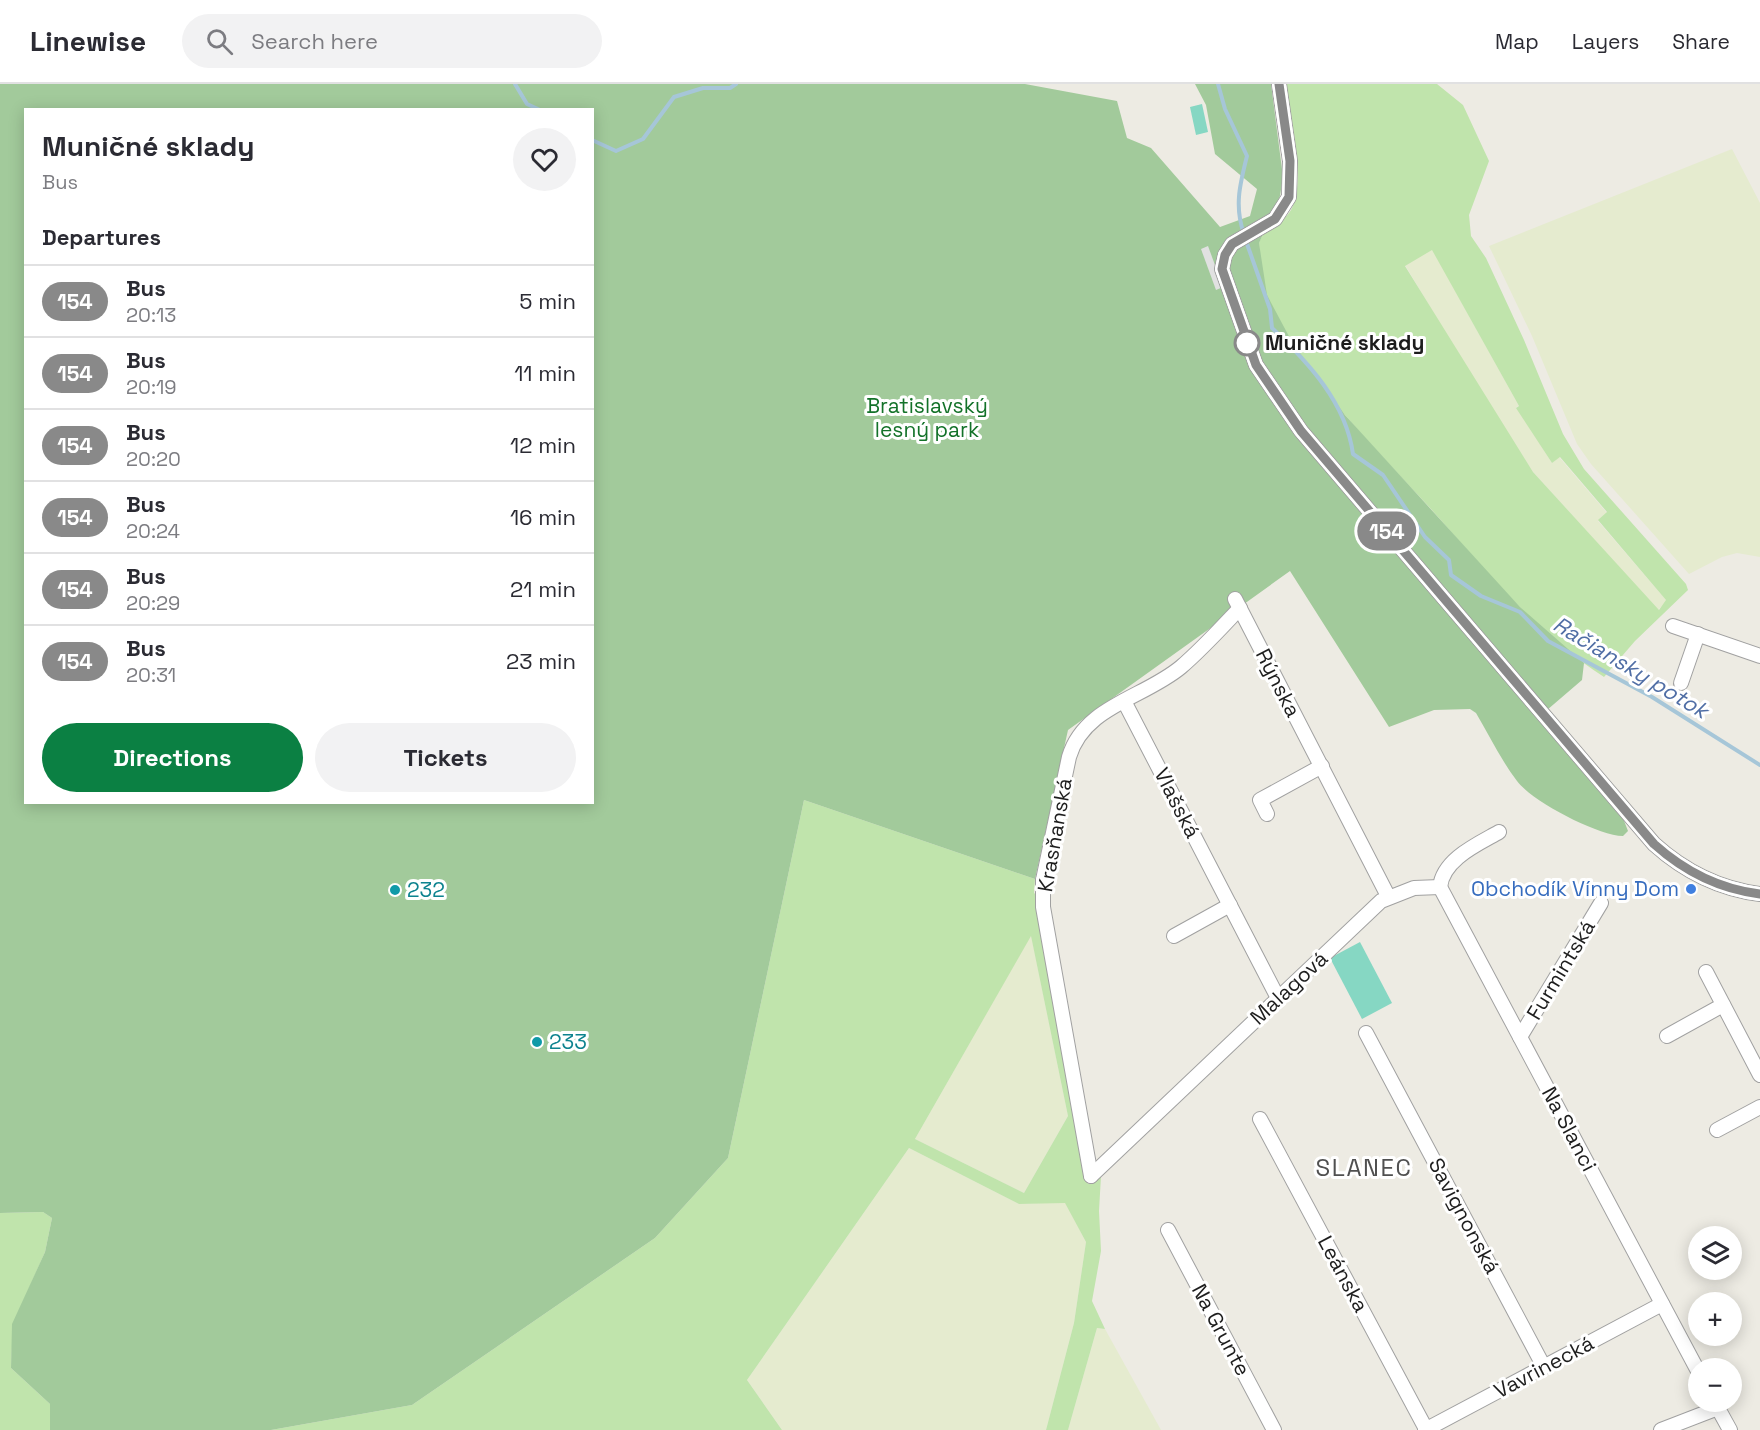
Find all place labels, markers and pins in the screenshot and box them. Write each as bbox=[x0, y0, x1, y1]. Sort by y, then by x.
place label: Muničné sklady bbox=[1265, 329, 1424, 356]
marker: Muničné sklady bbox=[1234, 330, 1260, 356]
place label: Obchodík Vínny Dom bbox=[1471, 875, 1679, 902]
place label: 232 bbox=[407, 876, 445, 903]
marker: Obchodík Vínny Dom bbox=[1684, 882, 1698, 896]
marker: 232 bbox=[388, 883, 402, 897]
place label: 233 bbox=[549, 1028, 587, 1055]
marker: 233 bbox=[530, 1035, 544, 1049]

